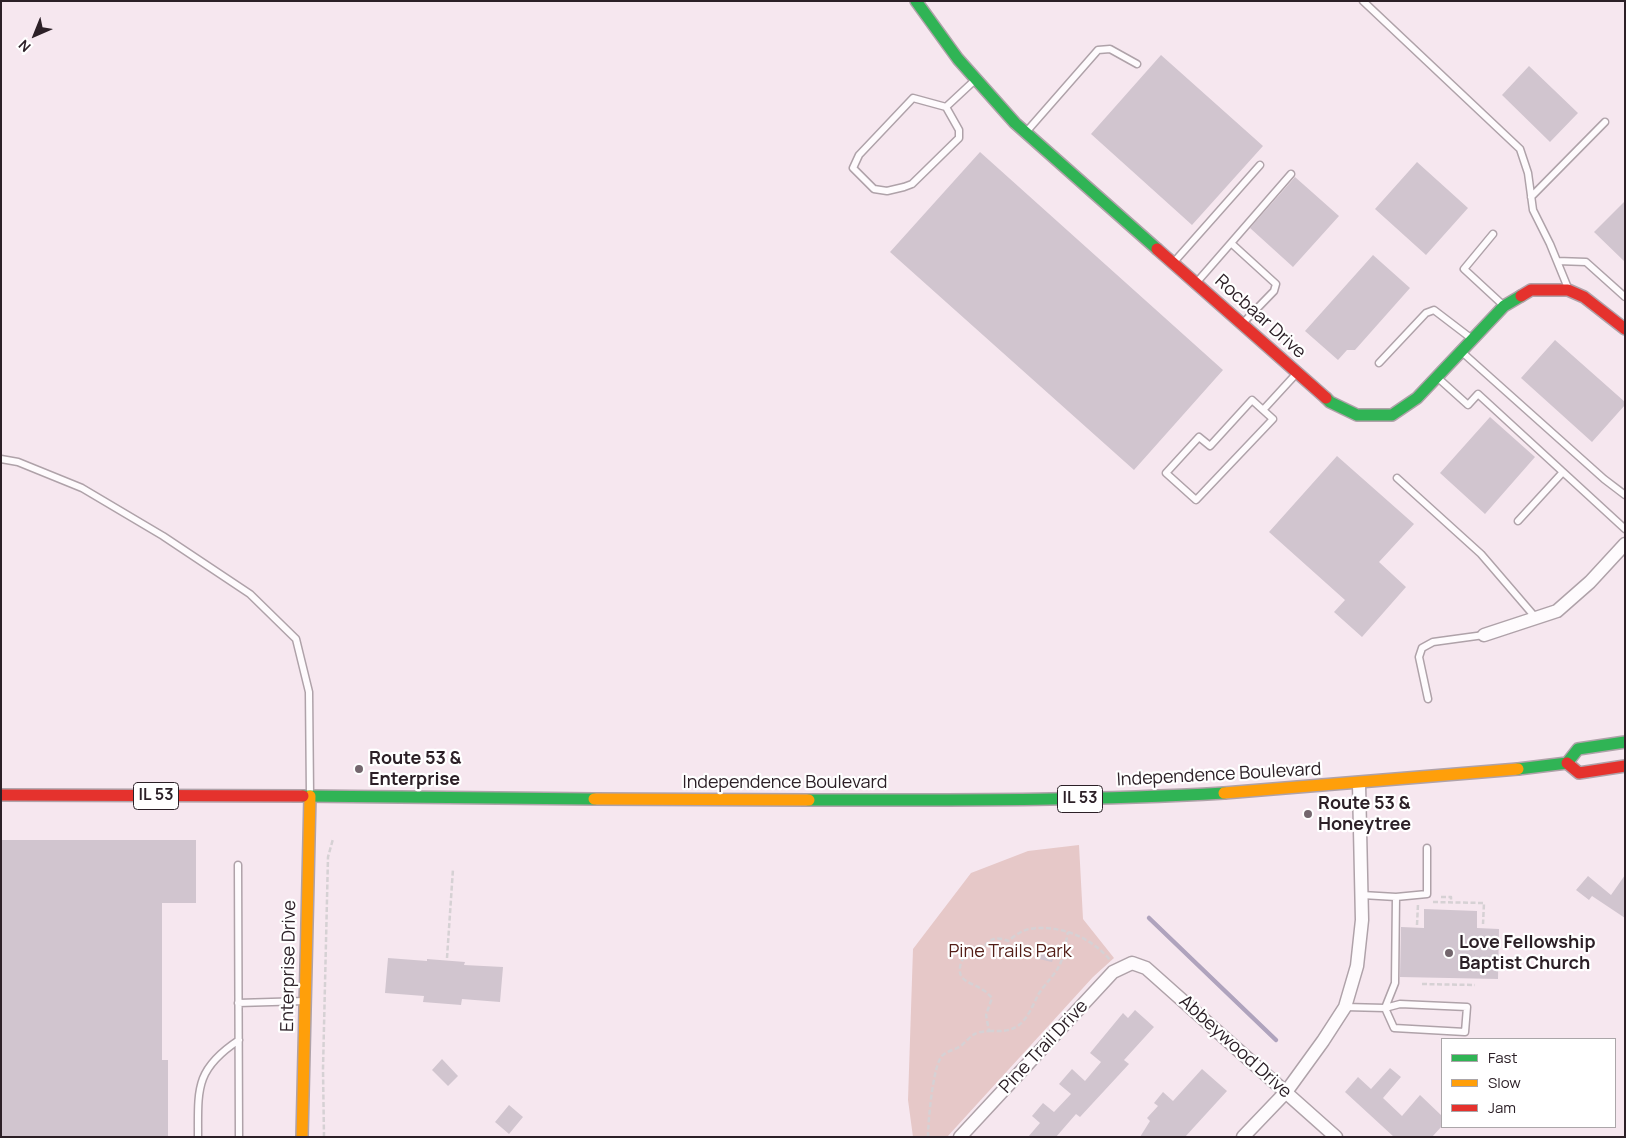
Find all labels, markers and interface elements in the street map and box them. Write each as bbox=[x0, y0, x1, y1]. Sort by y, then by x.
north arrow bbox=[10, 10, 60, 60]
text: N bbox=[14, 36, 34, 56]
street label: Rocbaar Drive bbox=[1210, 271, 1310, 363]
place label: Route 53 & Enterprise bbox=[369, 748, 462, 791]
street label: Independence Boulevard bbox=[1116, 759, 1322, 791]
marker: Route 53 & Enterprise bbox=[353, 763, 365, 775]
street label: Independence Boulevard bbox=[683, 772, 887, 794]
road number: IL 53 bbox=[134, 782, 178, 809]
road number: IL 53 bbox=[1058, 786, 1102, 812]
place label: Route 53 & Honeytree bbox=[1318, 793, 1411, 836]
marker: Route 53 & Honeytree bbox=[1302, 808, 1314, 820]
street label: Enterprise Drive bbox=[277, 900, 301, 1032]
place label: Love Fellowship Baptist Church bbox=[1459, 932, 1595, 974]
park label: Pine Trails Park bbox=[948, 941, 1072, 963]
marker: Love Fellowship Baptist Church bbox=[1443, 947, 1455, 959]
street label: Abbeywood Drive bbox=[1174, 991, 1296, 1103]
street label: Pine Trail Drive bbox=[995, 996, 1093, 1098]
legend bbox=[1441, 1038, 1616, 1128]
text: Fast bbox=[1488, 1047, 1517, 1068]
text: Slow bbox=[1488, 1072, 1521, 1093]
text: Jam bbox=[1488, 1097, 1516, 1118]

